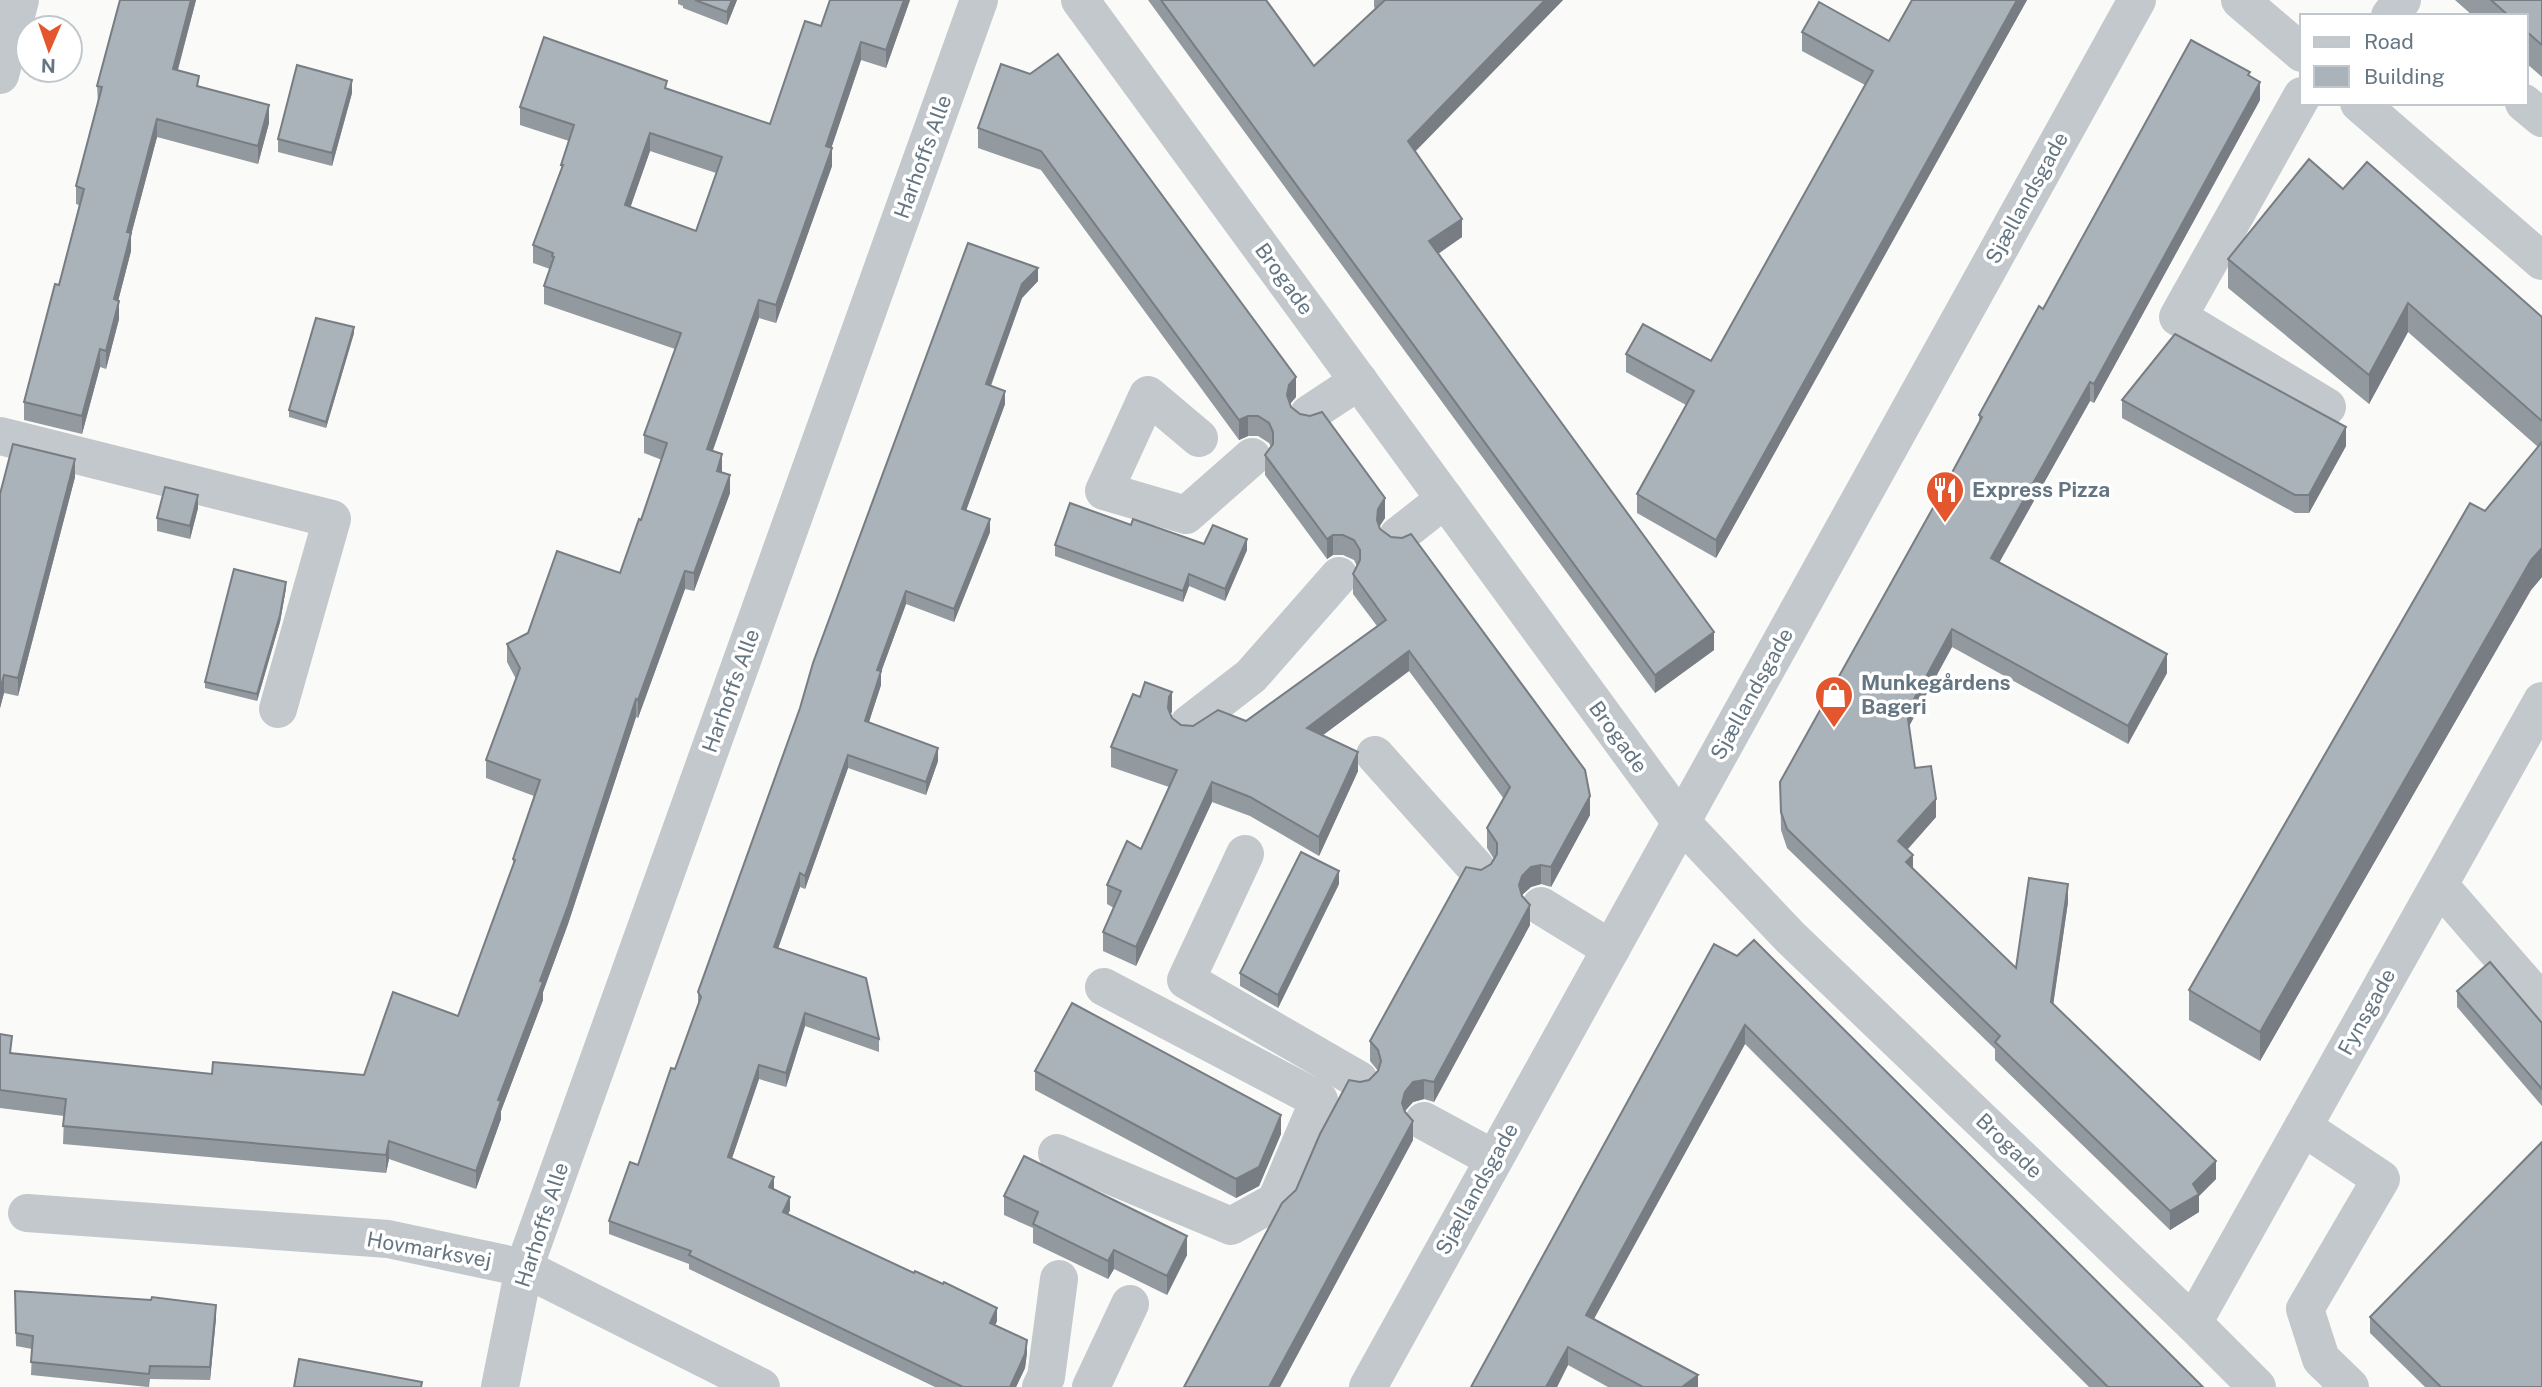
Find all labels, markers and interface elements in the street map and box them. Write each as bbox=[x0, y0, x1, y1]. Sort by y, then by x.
north arrow bbox=[14, 14, 84, 84]
legend bbox=[2300, 14, 2528, 105]
text: Road bbox=[2364, 29, 2414, 54]
text: N bbox=[41, 55, 56, 77]
text: Building bbox=[2364, 64, 2445, 89]
street label: Harhoffs Alle bbox=[889, 92, 956, 222]
street label: Sjællandsgade bbox=[1980, 128, 2073, 268]
street label: Brogade bbox=[1250, 238, 1319, 320]
restaurant icon: Express Pizza bbox=[1924, 469, 1966, 524]
place label: Express Pizza bbox=[1972, 477, 2110, 502]
street label: Sjællandsgade bbox=[1705, 624, 1798, 764]
street label: Harhoffs Alle bbox=[697, 626, 764, 756]
place label: Munkegårdens Bageri bbox=[1861, 670, 2011, 719]
shop icon: Munkegårdens Bageri bbox=[1813, 674, 1855, 729]
street label: Brogade bbox=[1584, 696, 1653, 778]
street label: Fynsgade bbox=[2333, 964, 2401, 1059]
street label: Brogade bbox=[1971, 1108, 2048, 1183]
street label: Sjællandsgade bbox=[1430, 1119, 1523, 1259]
street label: Harhoffs Alle bbox=[510, 1159, 573, 1290]
street label: Hovmarksvej bbox=[365, 1226, 493, 1273]

